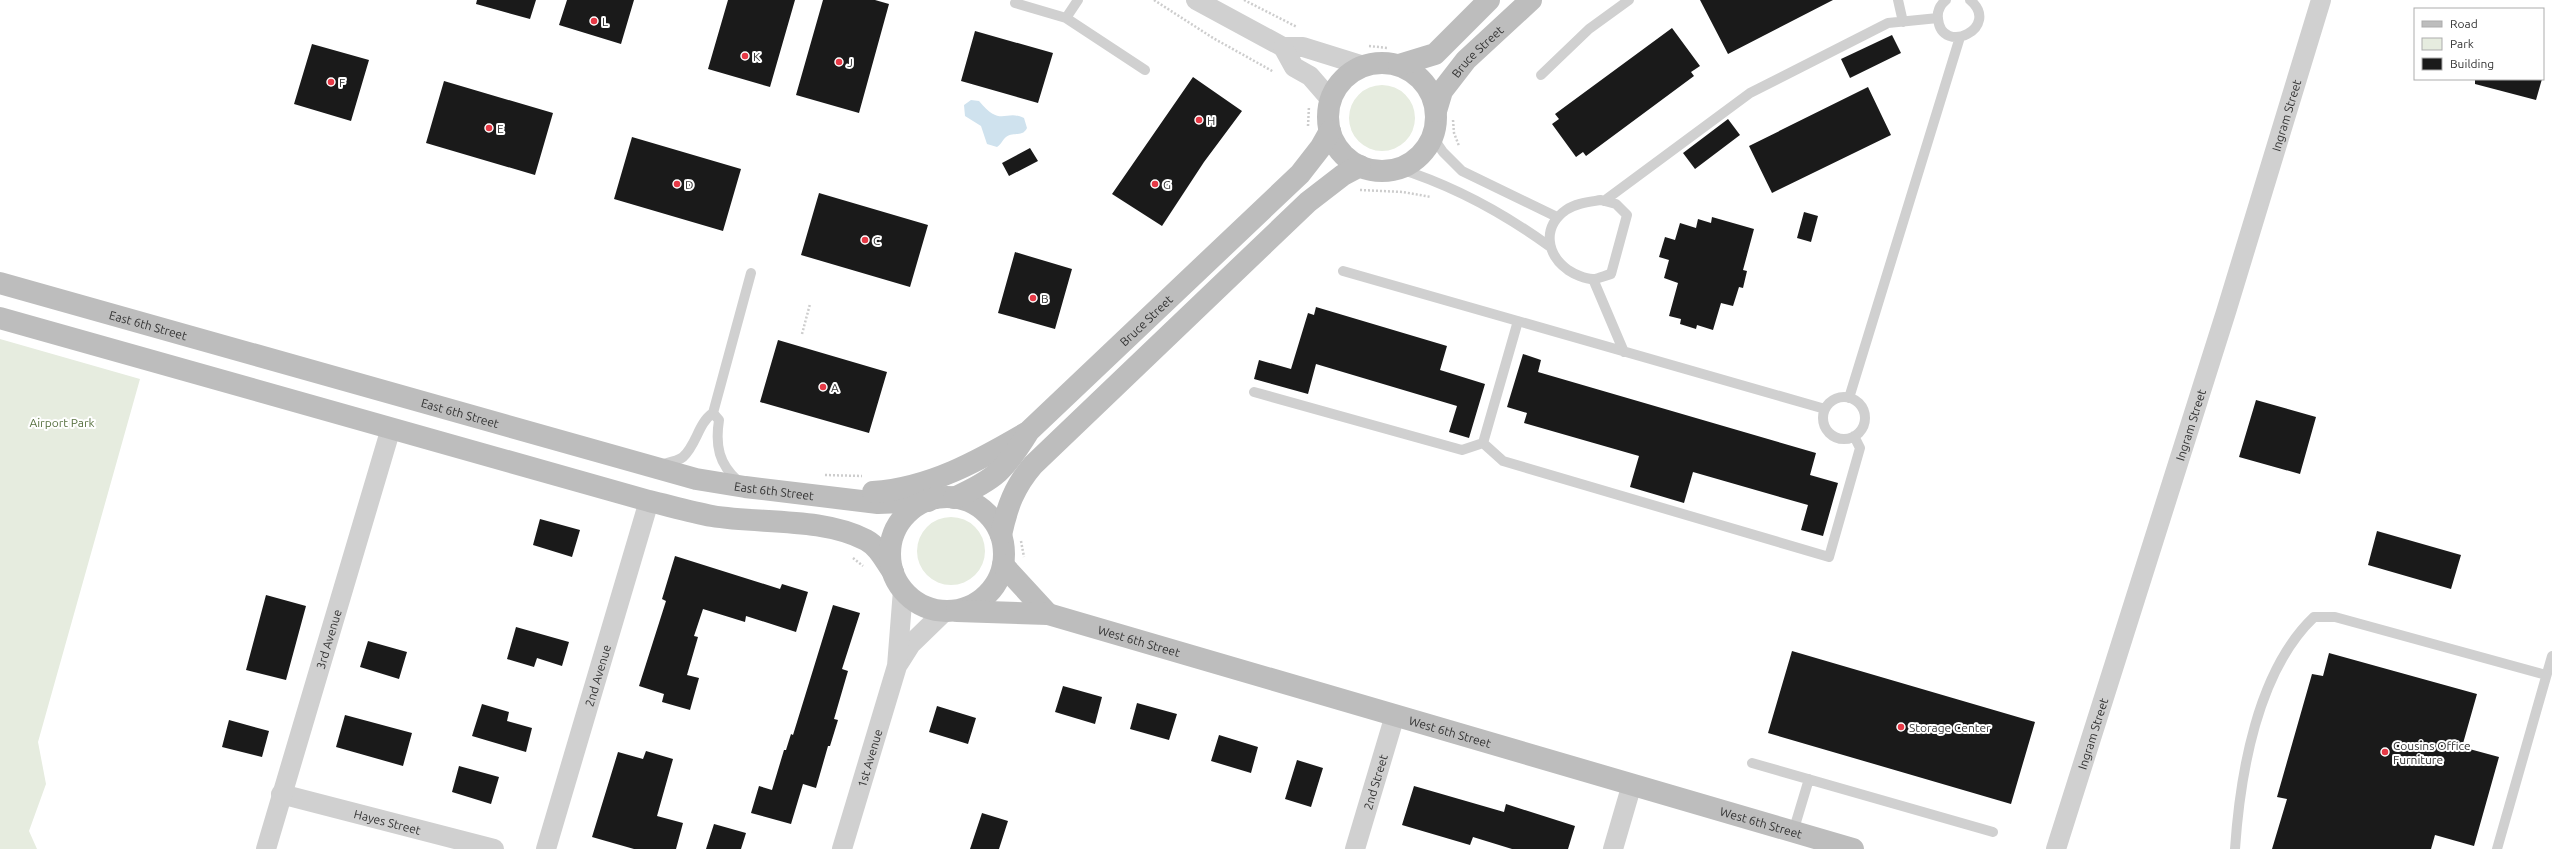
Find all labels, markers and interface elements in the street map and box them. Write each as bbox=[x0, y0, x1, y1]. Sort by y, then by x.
legend bbox=[2414, 8, 2544, 80]
place label: L bbox=[602, 15, 608, 28]
marker: L bbox=[589, 16, 599, 26]
text: Road bbox=[2450, 17, 2478, 30]
street label: Bruce Street bbox=[1449, 23, 1506, 80]
text: Park bbox=[2450, 37, 2474, 50]
place label: K bbox=[753, 50, 761, 63]
marker: K bbox=[740, 51, 750, 61]
place label: J bbox=[847, 56, 853, 69]
marker: J bbox=[834, 57, 844, 67]
text: Building bbox=[2450, 57, 2494, 70]
place label: F bbox=[339, 76, 345, 89]
marker: F bbox=[326, 77, 336, 87]
street label: Ingram Street bbox=[2269, 78, 2303, 153]
place label: H bbox=[1207, 114, 1215, 127]
marker: H bbox=[1194, 115, 1204, 125]
place label: E bbox=[497, 122, 504, 135]
marker: E bbox=[484, 123, 494, 133]
place label: D bbox=[685, 178, 693, 191]
place label: G bbox=[1163, 178, 1171, 191]
marker: D bbox=[672, 179, 682, 189]
marker: G bbox=[1150, 179, 1160, 189]
place label: C bbox=[873, 234, 881, 247]
marker: C bbox=[860, 235, 870, 245]
place label: B bbox=[1041, 292, 1049, 305]
street label: Bruce Street bbox=[1117, 292, 1175, 348]
marker: B bbox=[1028, 293, 1038, 303]
street label: East 6th Street bbox=[108, 308, 189, 342]
place label: A bbox=[831, 381, 839, 394]
marker: A bbox=[818, 382, 828, 392]
street label: Ingram Street bbox=[2173, 387, 2208, 462]
street label: East 6th Street bbox=[420, 395, 501, 430]
park label: Airport Park bbox=[29, 416, 95, 429]
street label: East 6th Street bbox=[733, 479, 815, 502]
street label: 3rd Avenue bbox=[313, 608, 343, 670]
street label: West 6th Street bbox=[1097, 622, 1182, 659]
street label: 2nd Avenue bbox=[582, 643, 613, 708]
street label: Ingram Street bbox=[2075, 696, 2110, 771]
street label: West 6th Street bbox=[1408, 713, 1493, 750]
place label: Storage Center bbox=[1909, 721, 1991, 734]
marker: Storage Center bbox=[1896, 722, 1906, 732]
street label: 1st Avenue bbox=[854, 727, 884, 789]
place label: Cousins Office Furniture bbox=[2393, 739, 2471, 766]
marker: Cousins Office Furniture bbox=[2380, 747, 2390, 757]
street label: 2nd Street bbox=[1361, 753, 1389, 811]
street label: West 6th Street bbox=[1719, 804, 1804, 840]
street label: Hayes Street bbox=[353, 807, 423, 836]

